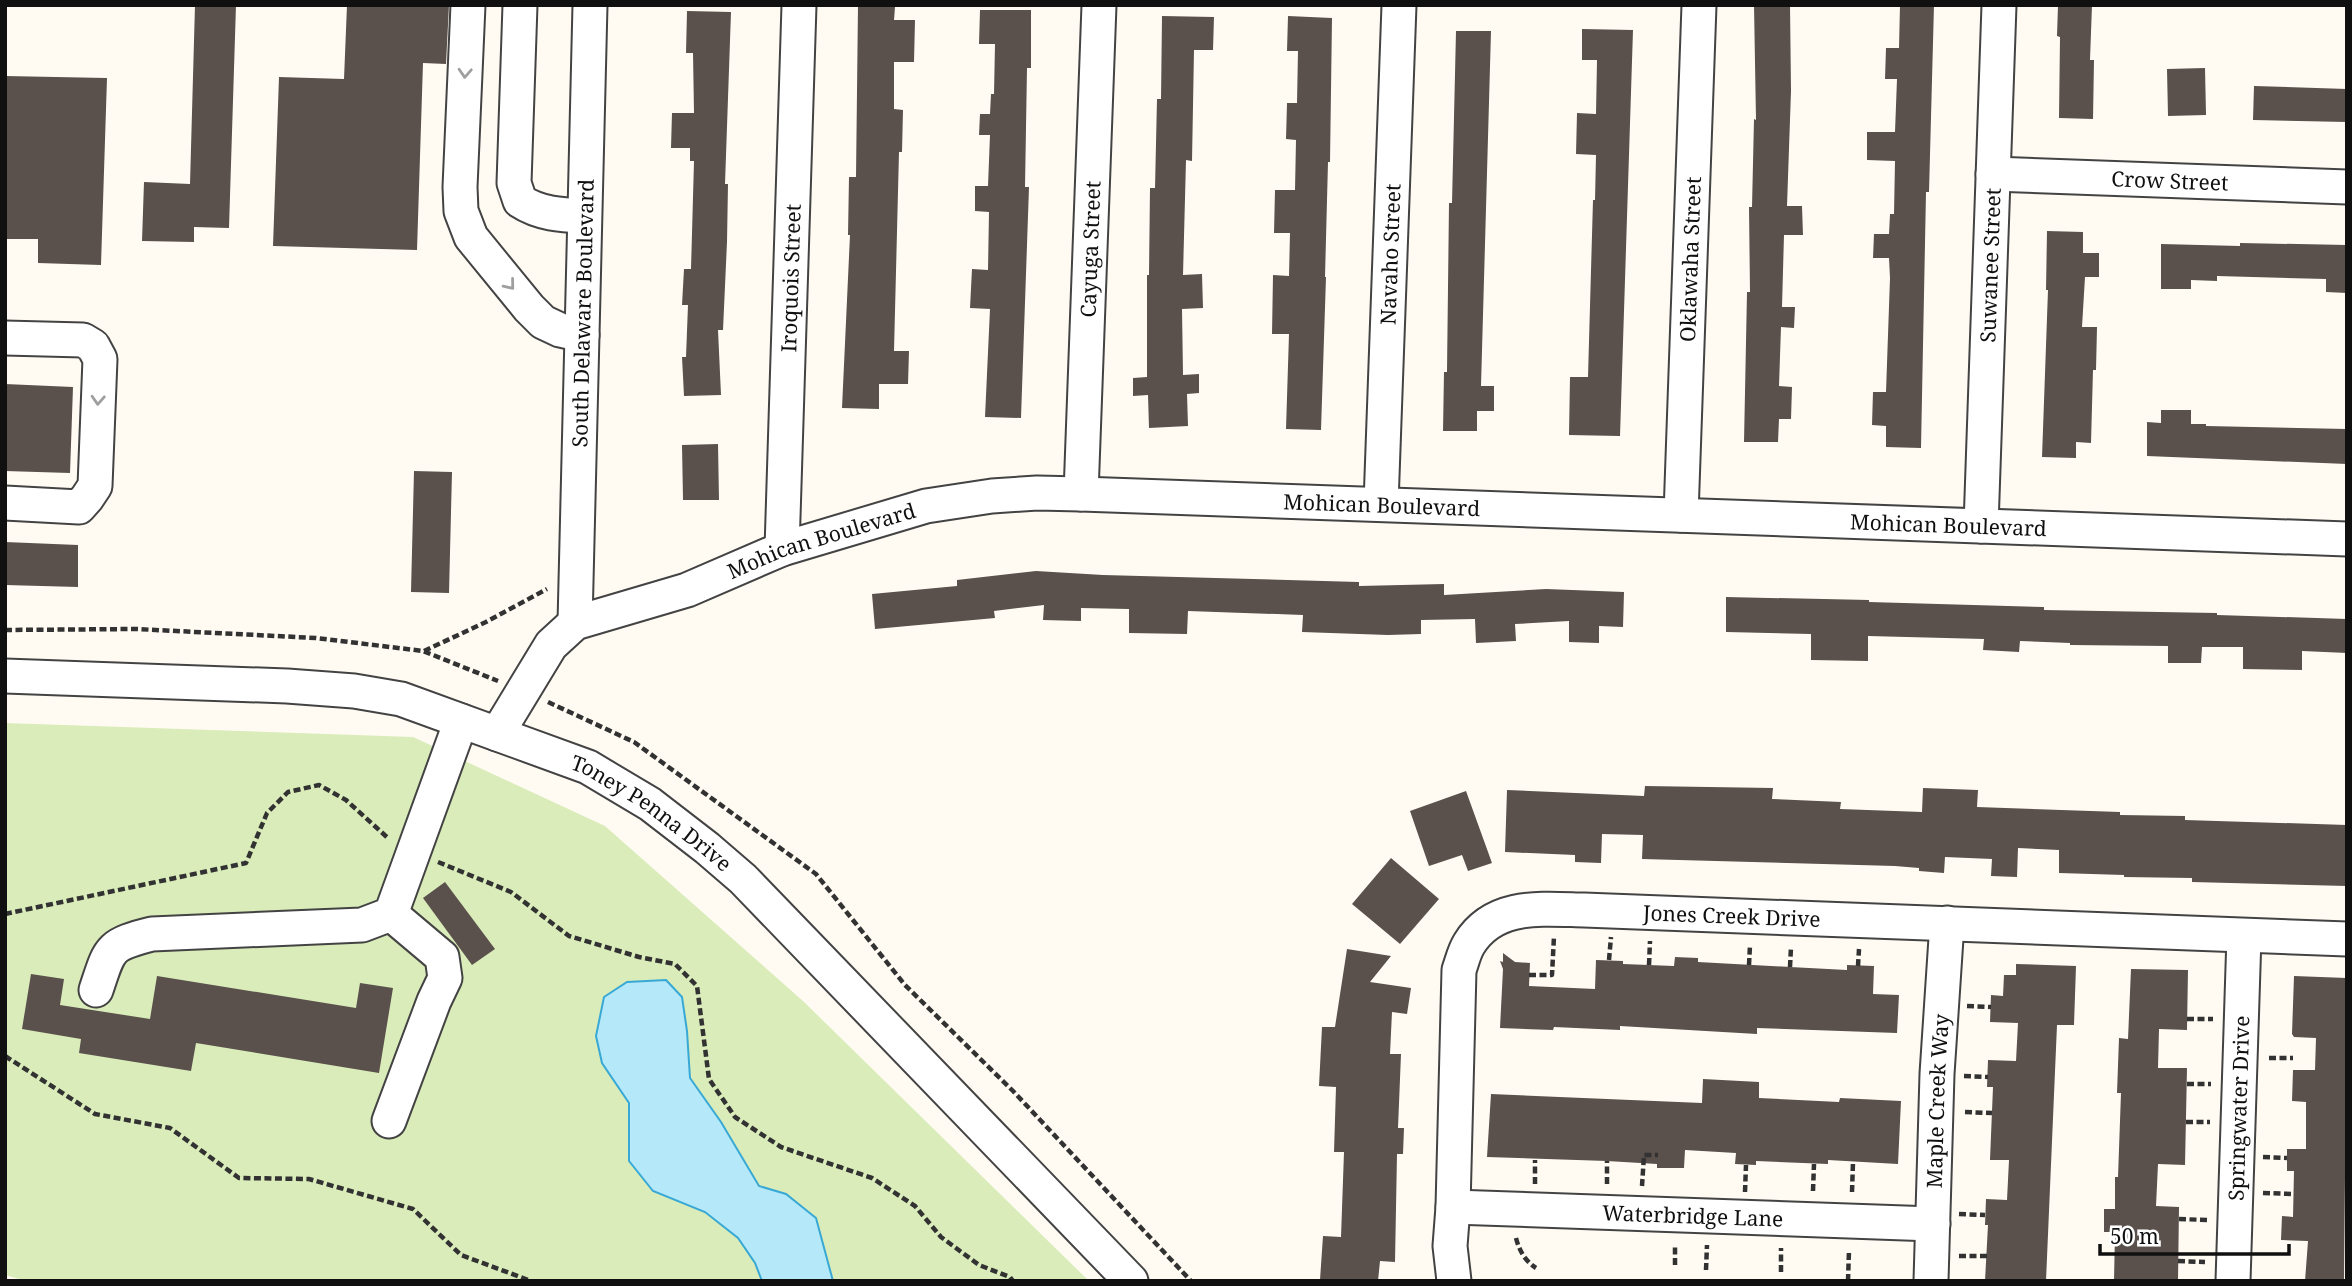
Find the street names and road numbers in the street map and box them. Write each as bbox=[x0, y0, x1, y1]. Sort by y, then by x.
street label: Crow Street bbox=[2111, 164, 2229, 197]
street label: Oklawaha Street bbox=[1673, 176, 1707, 342]
street label: South Delaware Boulevard bbox=[565, 179, 600, 448]
street label: Cayuga Street bbox=[1074, 180, 1107, 318]
street label: Navaho Street bbox=[1373, 183, 1407, 325]
street label: Suwanee Street bbox=[1973, 187, 2007, 343]
street label: Iroquois Street bbox=[774, 203, 807, 353]
street label: Mohican Boulevard bbox=[1283, 487, 1481, 522]
street label: Mohican Boulevard bbox=[723, 496, 919, 585]
street label: Mohican Boulevard bbox=[1850, 507, 2047, 542]
street label: Toney Penna Drive bbox=[567, 748, 738, 877]
street label: Jones Creek Drive bbox=[1641, 898, 1821, 933]
street label: Maple Creek Way bbox=[1920, 1013, 1955, 1189]
street label: Springwater Drive bbox=[2222, 1015, 2255, 1201]
street label: Waterbridge Lane bbox=[1602, 1198, 1784, 1233]

